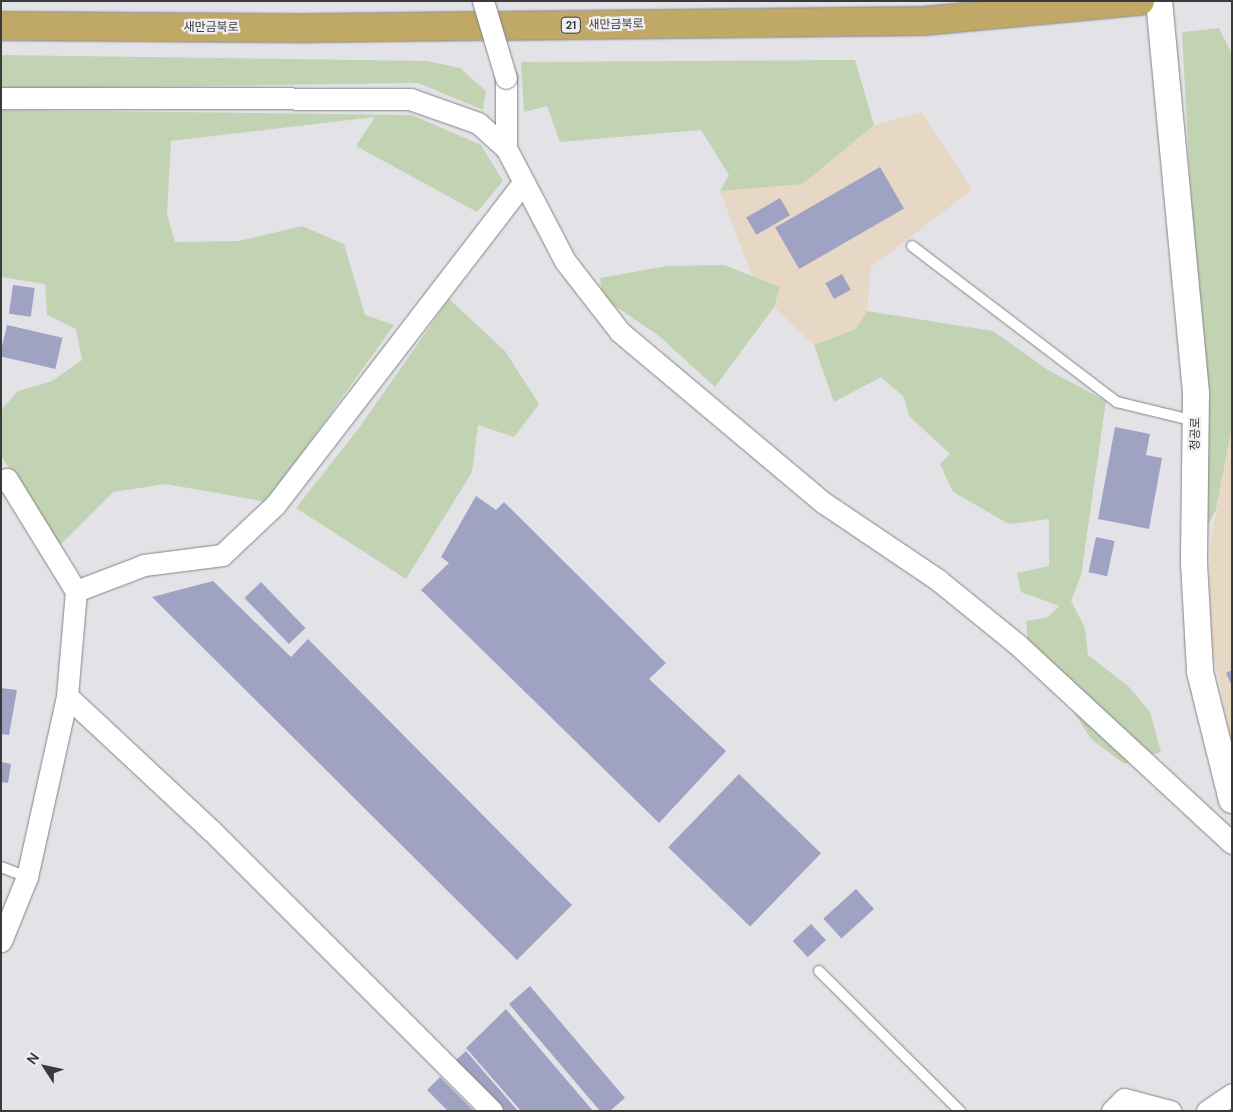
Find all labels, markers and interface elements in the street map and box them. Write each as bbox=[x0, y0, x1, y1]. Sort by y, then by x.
road number: 21 bbox=[560, 16, 582, 34]
street label: 새만금북로 bbox=[588, 17, 644, 33]
street label: 새만금북로 bbox=[183, 21, 239, 35]
street label: 청공로 bbox=[1189, 417, 1203, 451]
north arrow bbox=[20, 1042, 70, 1092]
text: N bbox=[22, 1049, 43, 1068]

